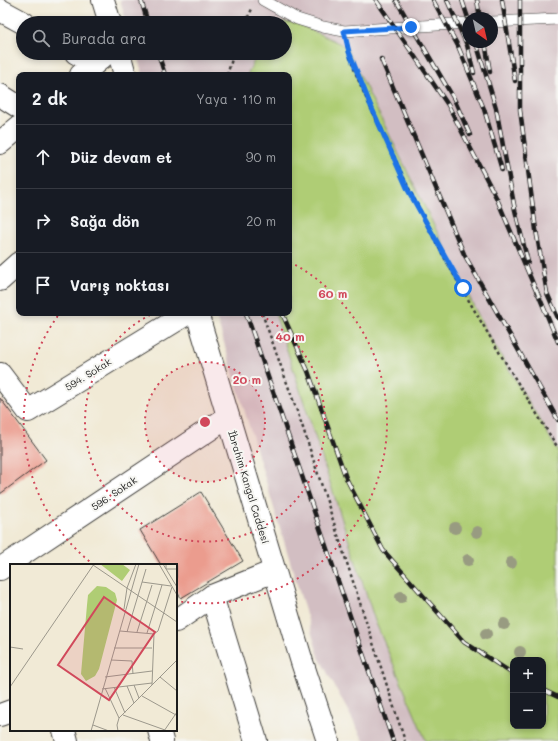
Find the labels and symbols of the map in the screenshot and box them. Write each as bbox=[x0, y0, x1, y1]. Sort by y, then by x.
north arrow bbox=[462, 12, 498, 48]
route end bbox=[402, 18, 420, 36]
route start bbox=[454, 279, 472, 297]
text: 60 m bbox=[319, 285, 347, 301]
text: 40 m bbox=[275, 328, 305, 344]
street label: 594. Sokak bbox=[62, 354, 114, 394]
text: 20 m bbox=[233, 371, 261, 387]
centre of rings bbox=[198, 415, 212, 429]
street label: İbrahim Kangal Caddesi bbox=[225, 429, 273, 545]
street label: 596. Sokak bbox=[88, 473, 140, 513]
inset map bbox=[10, 564, 177, 731]

